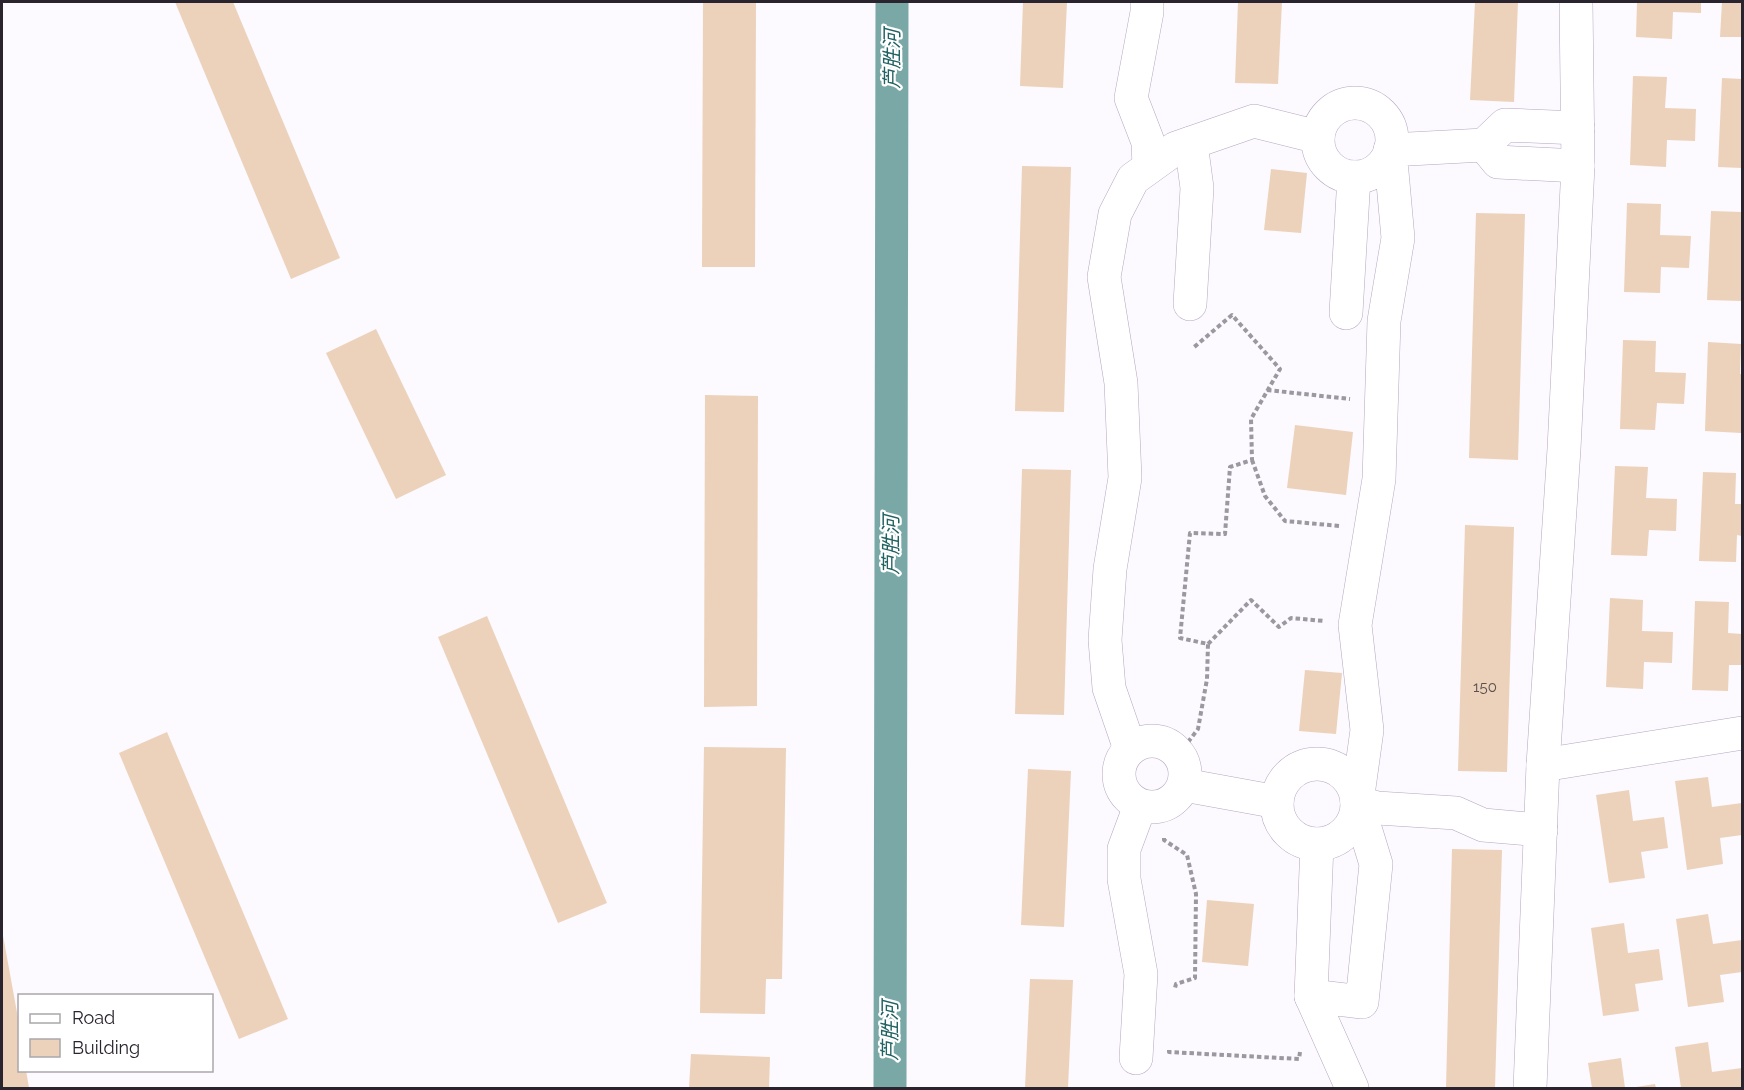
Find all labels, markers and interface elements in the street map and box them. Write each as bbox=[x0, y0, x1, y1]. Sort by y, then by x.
water label: 芦胜河 bbox=[880, 25, 904, 89]
water label: 芦胜河 bbox=[879, 511, 903, 575]
house number: 150 bbox=[1473, 678, 1497, 696]
legend bbox=[18, 994, 213, 1072]
water label: 芦胜河 bbox=[878, 997, 902, 1061]
text: Road bbox=[72, 1007, 115, 1028]
text: Building bbox=[72, 1037, 140, 1058]

